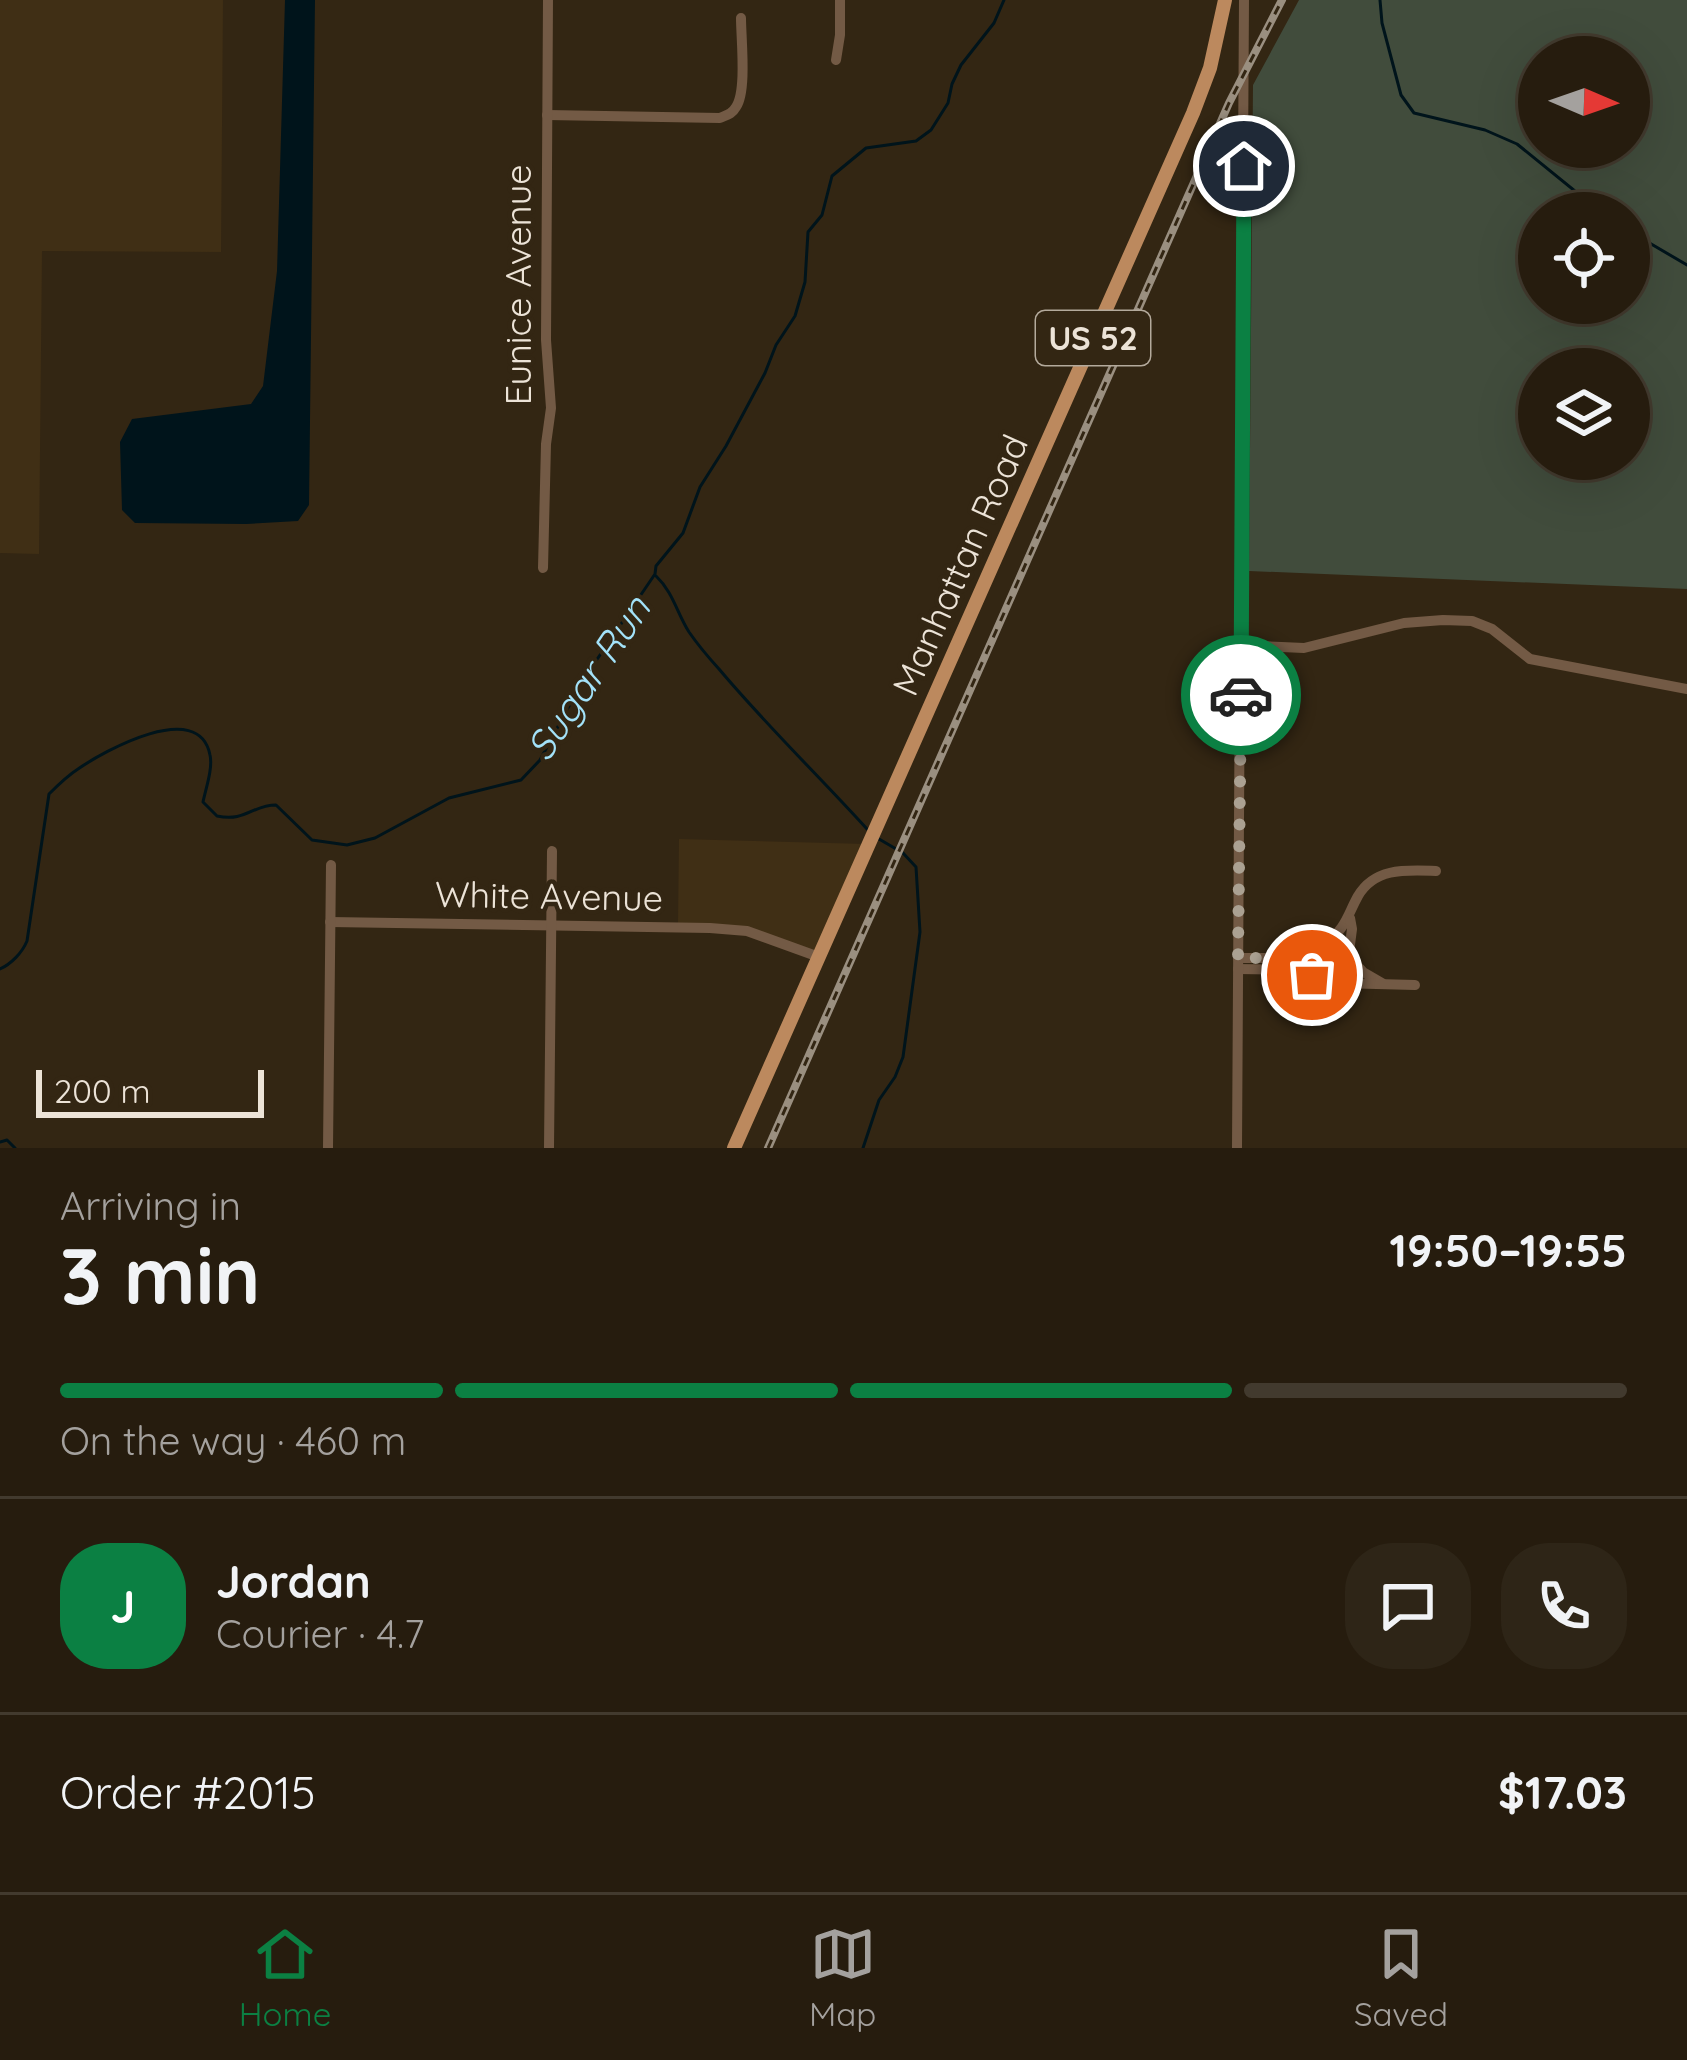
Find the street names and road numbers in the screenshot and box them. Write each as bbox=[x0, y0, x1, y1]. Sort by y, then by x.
street label: Eunice Avenue bbox=[495, 164, 540, 406]
road number: US 52 bbox=[1036, 311, 1150, 365]
street label: Manhattan Road bbox=[882, 427, 1037, 702]
street label: White Avenue bbox=[435, 871, 664, 920]

